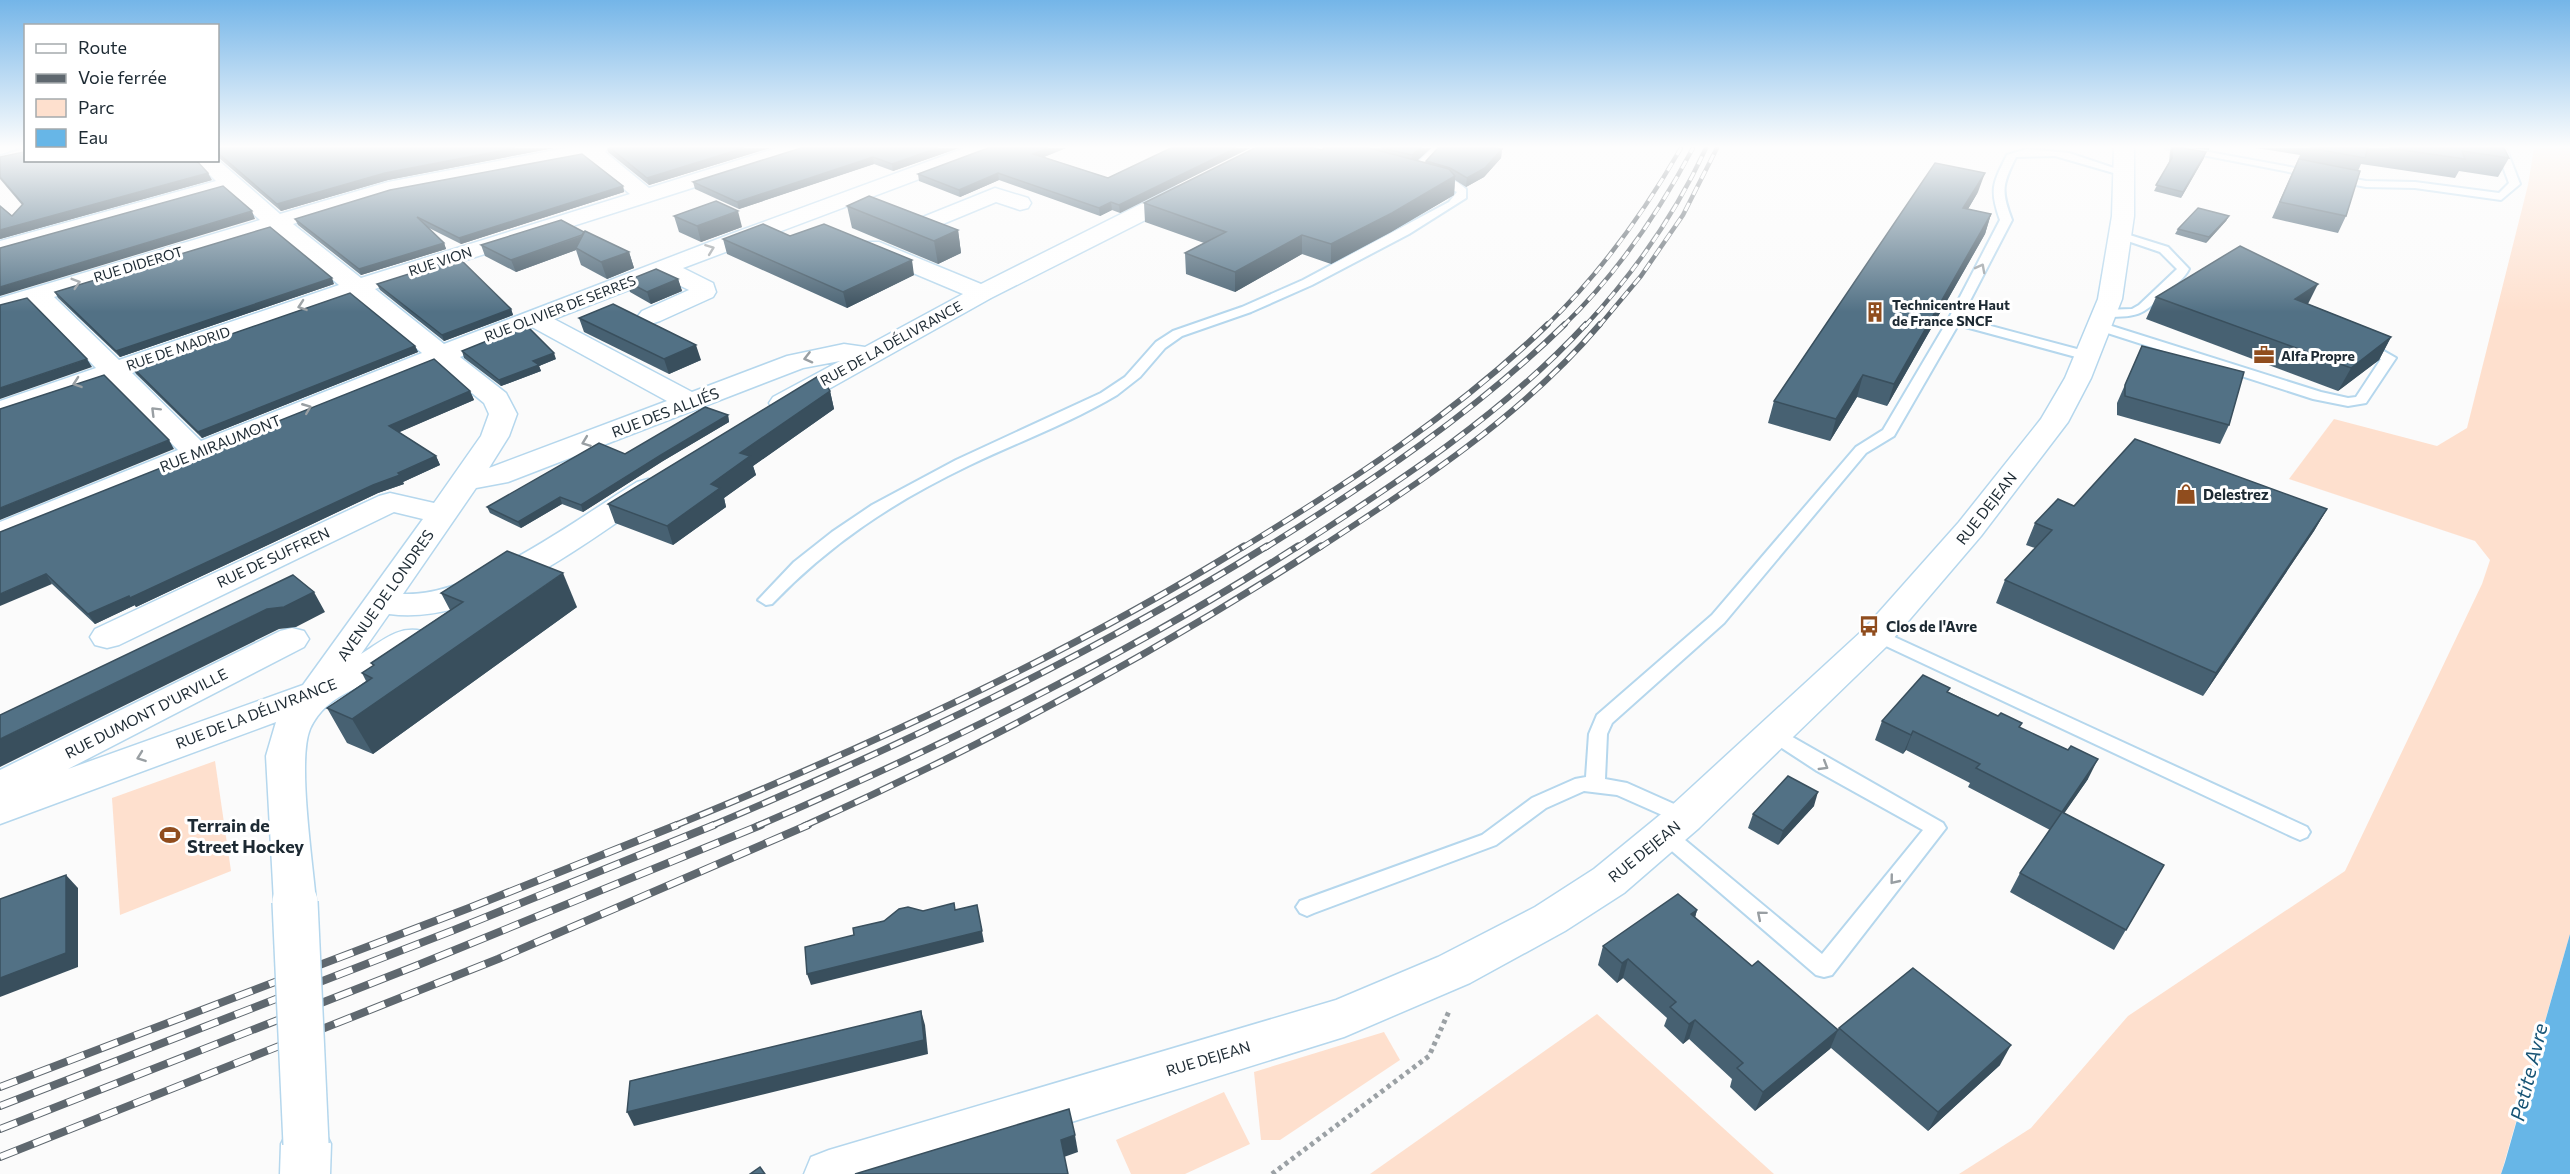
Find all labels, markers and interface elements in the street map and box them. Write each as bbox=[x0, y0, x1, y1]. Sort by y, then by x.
legend bbox=[24, 24, 219, 162]
text: Route bbox=[78, 36, 127, 58]
text: Voie ferrée bbox=[78, 66, 167, 88]
text: Parc bbox=[78, 96, 115, 118]
text: Eau bbox=[78, 126, 108, 148]
street label: RUE DIDEROT bbox=[91, 242, 185, 286]
street label: RUE VION bbox=[406, 243, 474, 279]
one-way arrow bbox=[704, 244, 715, 256]
one-way arrow bbox=[1974, 263, 1985, 274]
street label: RUE OLIVIER DE SERRES bbox=[482, 271, 638, 345]
one-way arrow bbox=[70, 278, 81, 290]
place label: Technicentre Haut de France SNCF bbox=[1892, 296, 2010, 329]
street label: RUE DE LA DÉLIVRANCE bbox=[817, 297, 965, 389]
one-way arrow bbox=[297, 299, 308, 311]
building icon: Technicentre Haut de France SNCF bbox=[1863, 300, 1887, 324]
street label: RUE DE MADRID bbox=[124, 322, 232, 374]
office icon: Alfa Propre bbox=[2252, 343, 2276, 367]
place label: Alfa Propre bbox=[2281, 347, 2355, 364]
one-way arrow bbox=[803, 351, 813, 364]
one-way arrow bbox=[73, 376, 83, 388]
street label: RUE DES ALLIÉS bbox=[608, 382, 721, 441]
one-way arrow bbox=[301, 403, 312, 415]
one-way arrow bbox=[152, 408, 163, 419]
street label: RUE MIRAUMONT bbox=[157, 410, 284, 476]
one-way arrow bbox=[582, 435, 592, 448]
street label: RUE DEJEAN bbox=[1952, 468, 2020, 548]
shop icon: Delestrez bbox=[2174, 482, 2198, 506]
place label: Delestrez bbox=[2203, 485, 2269, 503]
street label: RUE DE SUFFREN bbox=[214, 523, 332, 591]
street label: AVENUE DE LONDRES bbox=[333, 526, 437, 664]
bus stop icon: Clos de l'Avre bbox=[1857, 614, 1881, 638]
place label: Clos de l'Avre bbox=[1886, 617, 1977, 635]
street label: RUE DUMONT D'URVILLE bbox=[62, 664, 230, 762]
street label: RUE DE LA DÉLIVRANCE bbox=[173, 673, 339, 752]
one-way arrow bbox=[136, 750, 147, 763]
one-way arrow bbox=[1818, 759, 1828, 770]
place label: Terrain de Street Hockey bbox=[187, 814, 304, 857]
street label: RUE DEJEAN bbox=[1604, 817, 1684, 885]
sports icon: Terrain de Street Hockey bbox=[158, 823, 182, 847]
one-way arrow bbox=[1891, 873, 1902, 884]
one-way arrow bbox=[1757, 911, 1768, 922]
water label: Petite Avre bbox=[2504, 1020, 2552, 1123]
street label: RUE DEJEAN bbox=[1164, 1037, 1252, 1079]

